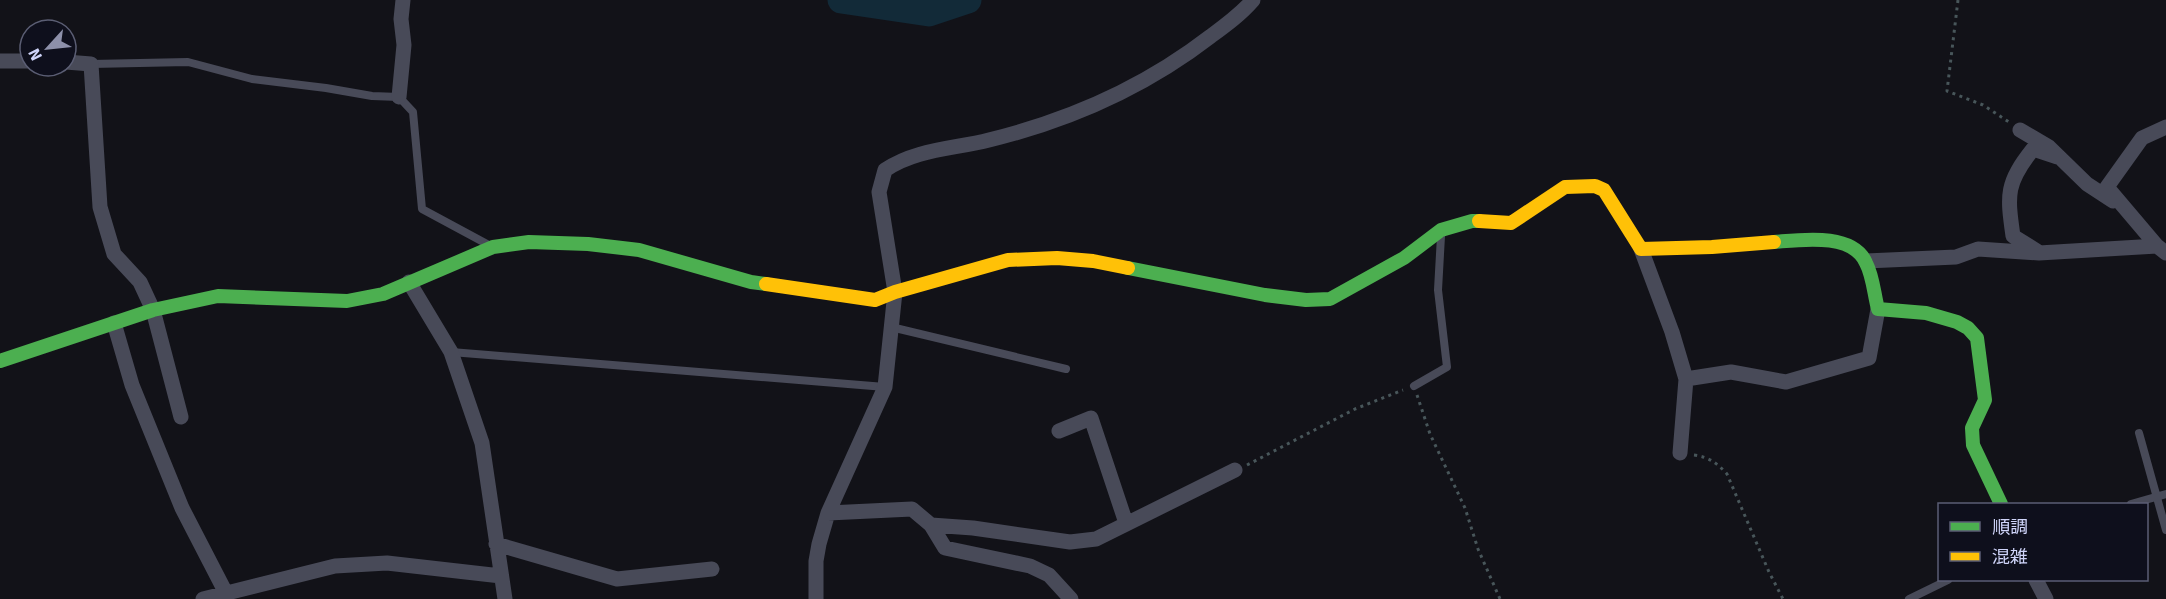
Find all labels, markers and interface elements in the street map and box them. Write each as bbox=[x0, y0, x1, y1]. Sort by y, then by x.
north arrow bbox=[18, 18, 78, 78]
text: N bbox=[24, 45, 47, 64]
legend bbox=[1938, 503, 2148, 581]
text: 順調 bbox=[1992, 516, 2028, 538]
text: 混雑 bbox=[1992, 546, 2028, 568]

